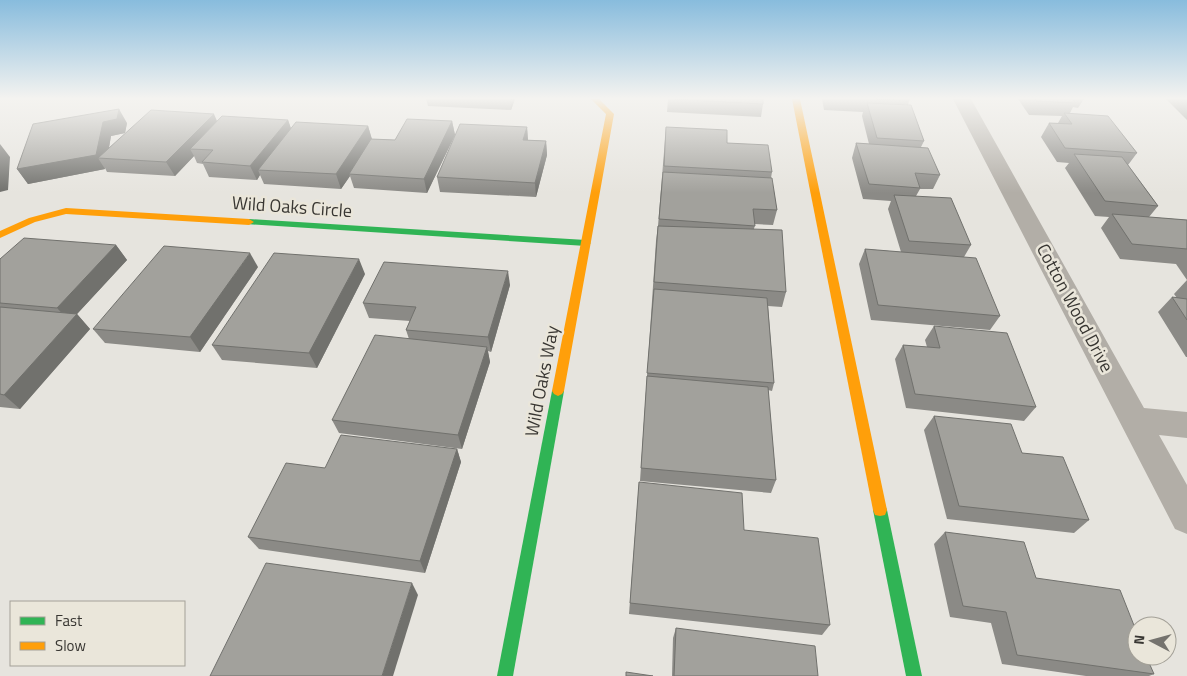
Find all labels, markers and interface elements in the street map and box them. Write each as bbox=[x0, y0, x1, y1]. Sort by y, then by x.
street label: Wild Oaks Circle bbox=[231, 189, 353, 224]
street label: Cotton Wood Drive bbox=[1030, 239, 1121, 377]
street label: Wild Oaks Way bbox=[518, 323, 566, 439]
legend bbox=[10, 601, 185, 666]
text: Fast bbox=[55, 609, 83, 632]
north arrow bbox=[1127, 616, 1177, 666]
text: Slow bbox=[55, 634, 86, 657]
text: N bbox=[1128, 634, 1150, 646]

